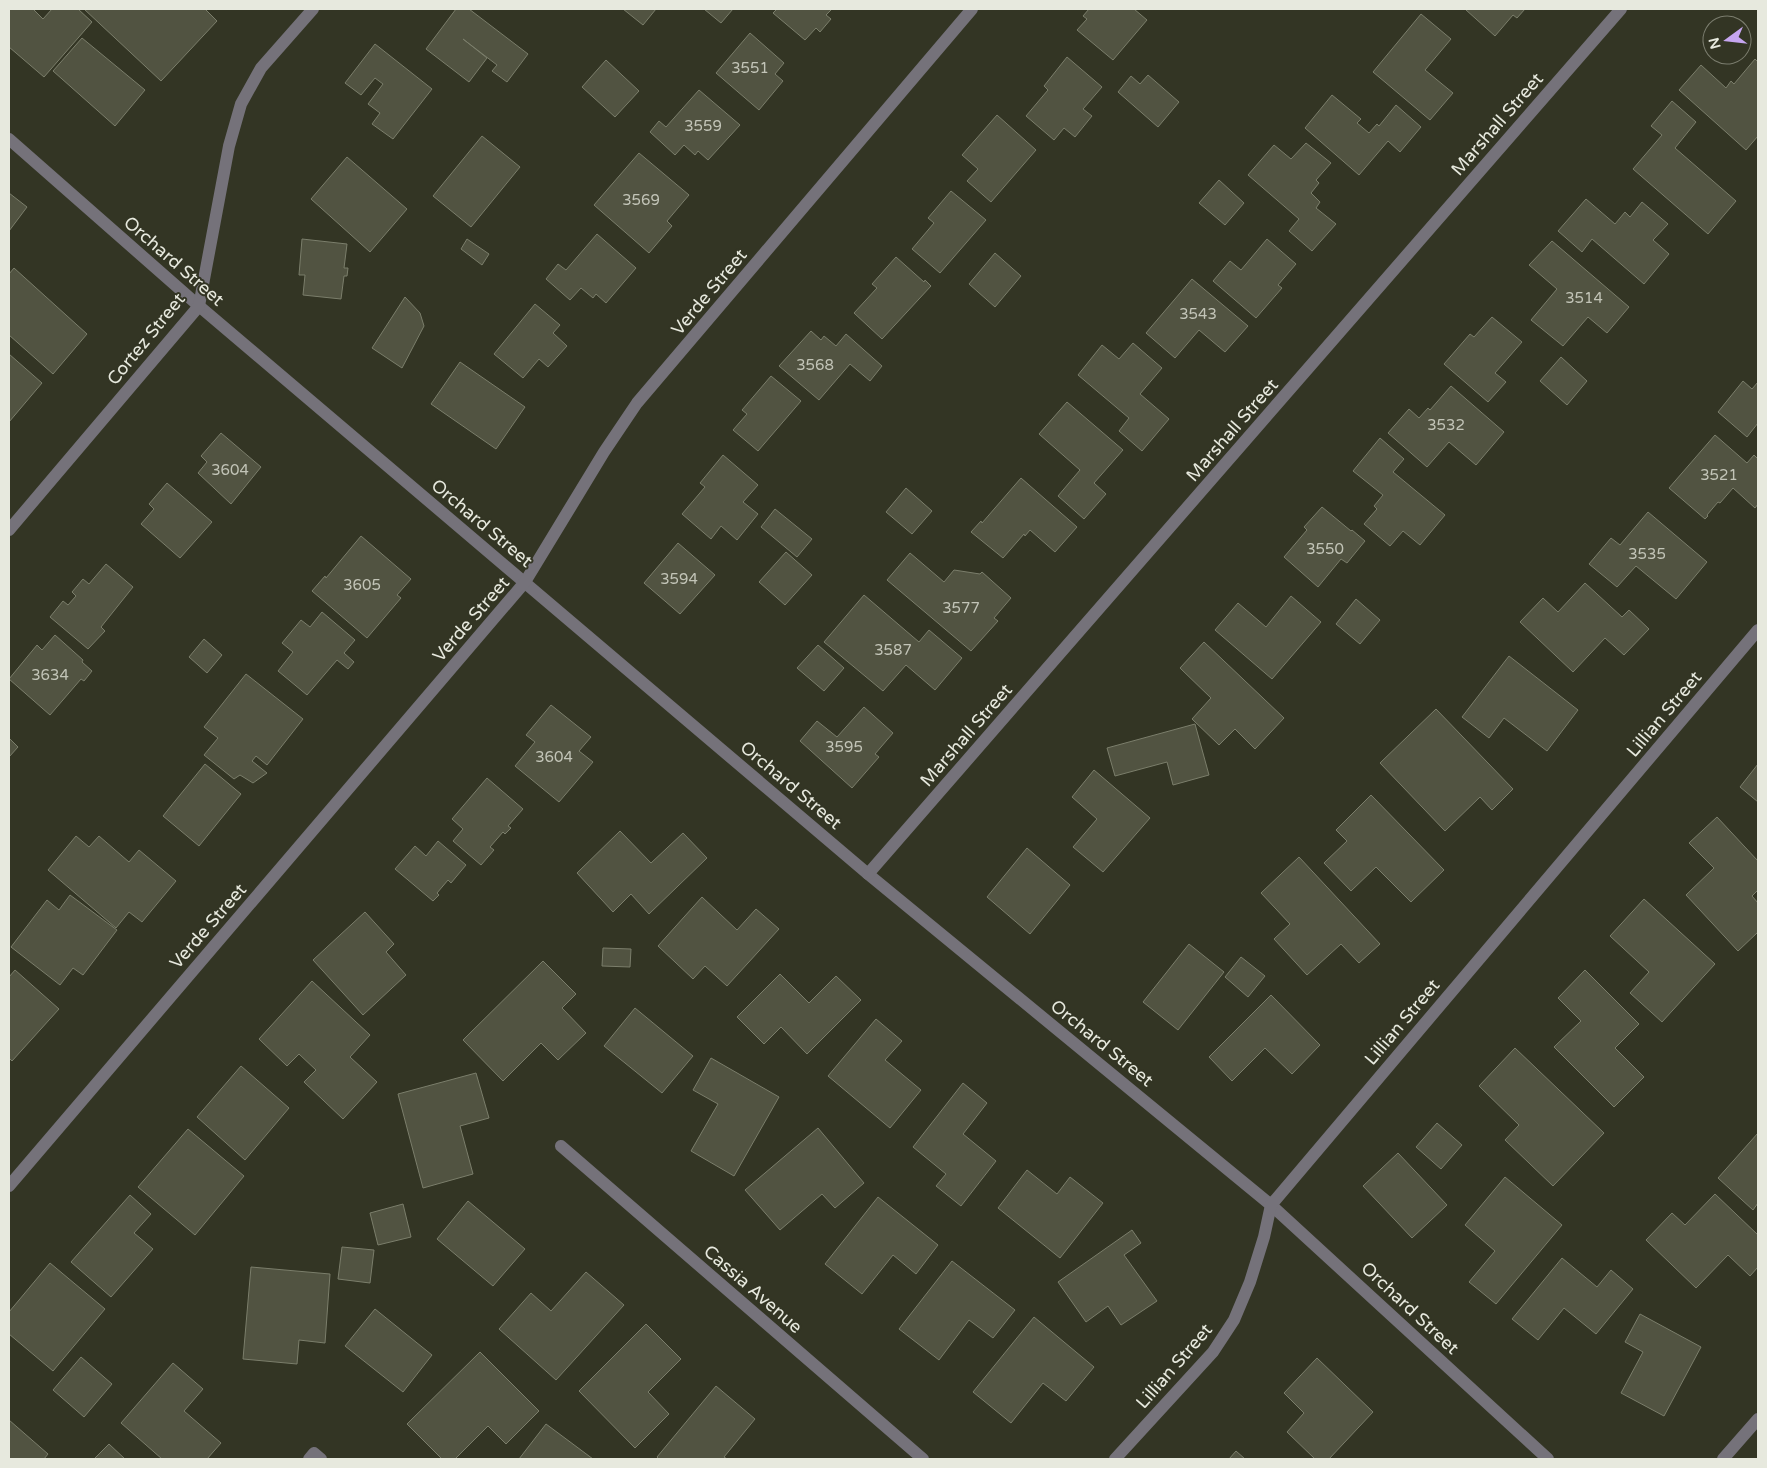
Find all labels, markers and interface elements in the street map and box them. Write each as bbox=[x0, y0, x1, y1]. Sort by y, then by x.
north arrow bbox=[1702, 15, 1752, 65]
text: N bbox=[1705, 36, 1725, 51]
house number: 3551 bbox=[731, 59, 769, 77]
street label: Marshall Street bbox=[1446, 68, 1548, 180]
house number: 3559 bbox=[684, 117, 722, 135]
house number: 3569 bbox=[622, 191, 660, 209]
street label: Orchard Street bbox=[119, 211, 229, 311]
street label: Verde Street bbox=[667, 244, 752, 340]
street label: Cortez Street bbox=[102, 288, 190, 389]
house number: 3514 bbox=[1565, 289, 1603, 307]
house number: 3543 bbox=[1179, 305, 1217, 323]
house number: 3568 bbox=[796, 356, 834, 374]
street label: Marshall Street bbox=[1181, 374, 1283, 486]
house number: 3532 bbox=[1427, 416, 1465, 434]
house number: 3604 bbox=[211, 461, 249, 479]
house number: 3521 bbox=[1700, 466, 1738, 484]
street label: Orchard Street bbox=[427, 474, 537, 572]
house number: 3550 bbox=[1306, 540, 1344, 558]
house number: 3535 bbox=[1628, 545, 1666, 563]
house number: 3594 bbox=[660, 570, 698, 588]
street label: Verde Street bbox=[428, 572, 514, 666]
house number: 3605 bbox=[343, 576, 381, 594]
house number: 3577 bbox=[942, 599, 980, 617]
house number: 3587 bbox=[874, 641, 912, 659]
house number: 3634 bbox=[31, 666, 69, 684]
street label: Lillian Street bbox=[1622, 666, 1706, 761]
street label: Marshall Street bbox=[915, 679, 1017, 791]
street label: Orchard Street bbox=[736, 736, 846, 834]
house number: 3595 bbox=[825, 738, 863, 756]
house number: 3604 bbox=[535, 748, 573, 766]
street label: Verde Street bbox=[165, 879, 251, 973]
street label: Lillian Street bbox=[1360, 974, 1444, 1069]
street label: Orchard Street bbox=[1046, 995, 1158, 1091]
street label: Cassia Avenue bbox=[699, 1240, 807, 1338]
street label: Orchard Street bbox=[1356, 1257, 1464, 1359]
street label: Lillian Street bbox=[1131, 1319, 1217, 1413]

